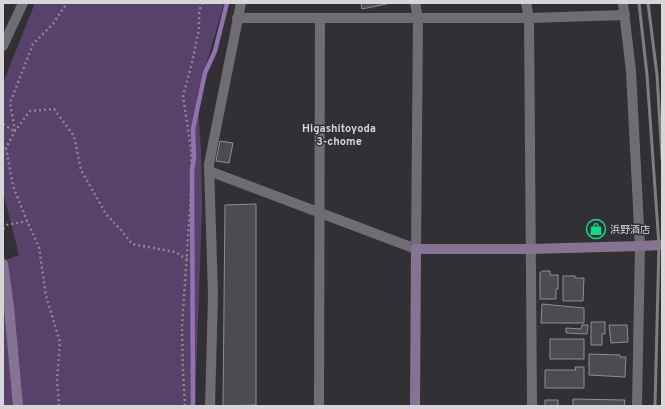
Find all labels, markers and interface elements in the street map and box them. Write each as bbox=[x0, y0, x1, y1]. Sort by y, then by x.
district label: Higashitoyoda 3-chome bbox=[302, 122, 376, 149]
shop icon: 浜野酒店 bbox=[585, 218, 607, 240]
place label: 浜野酒店 bbox=[610, 224, 650, 237]

